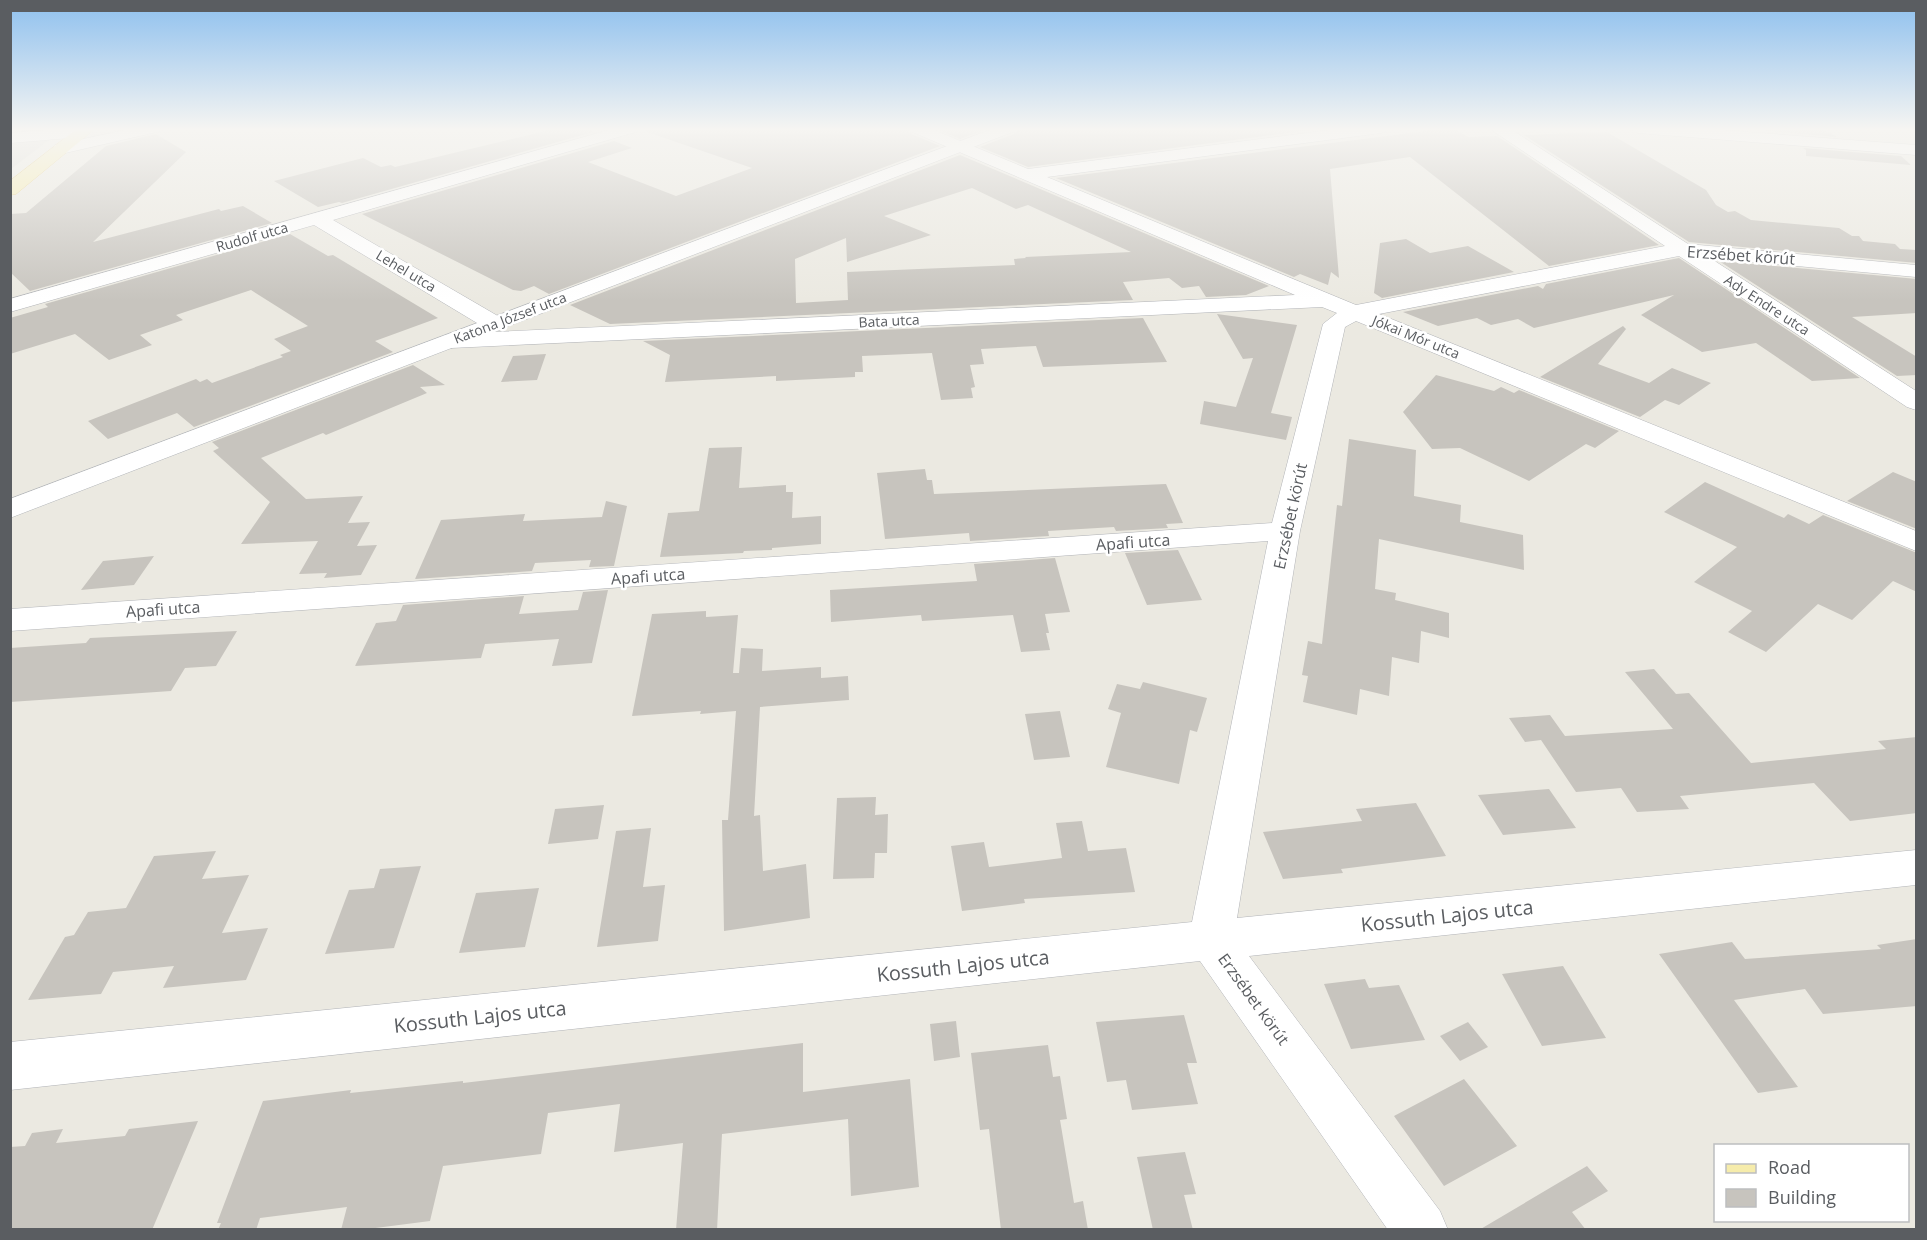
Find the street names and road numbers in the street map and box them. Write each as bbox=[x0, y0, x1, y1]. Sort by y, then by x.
street label: Rudolf utca bbox=[214, 217, 290, 256]
street label: Erzsébet körút bbox=[1686, 240, 1796, 270]
street label: Lehel utca bbox=[373, 245, 440, 296]
street label: Ady Endre utca bbox=[1721, 270, 1814, 339]
street label: Katona József utca bbox=[451, 287, 569, 348]
street label: Bata utca bbox=[858, 309, 920, 332]
street label: Jókai Mór utca bbox=[1368, 310, 1463, 363]
street label: Erzsébet körút bbox=[1268, 460, 1312, 571]
street label: Apafi utca bbox=[1095, 528, 1171, 556]
street label: Apafi utca bbox=[610, 562, 686, 590]
street label: Apafi utca bbox=[125, 595, 201, 623]
street label: Kossuth Lajos utca bbox=[1359, 893, 1535, 938]
street label: Kossuth Lajos utca bbox=[875, 943, 1051, 988]
street label: Erzsébet körút bbox=[1213, 949, 1295, 1049]
street label: Kossuth Lajos utca bbox=[392, 994, 568, 1039]

